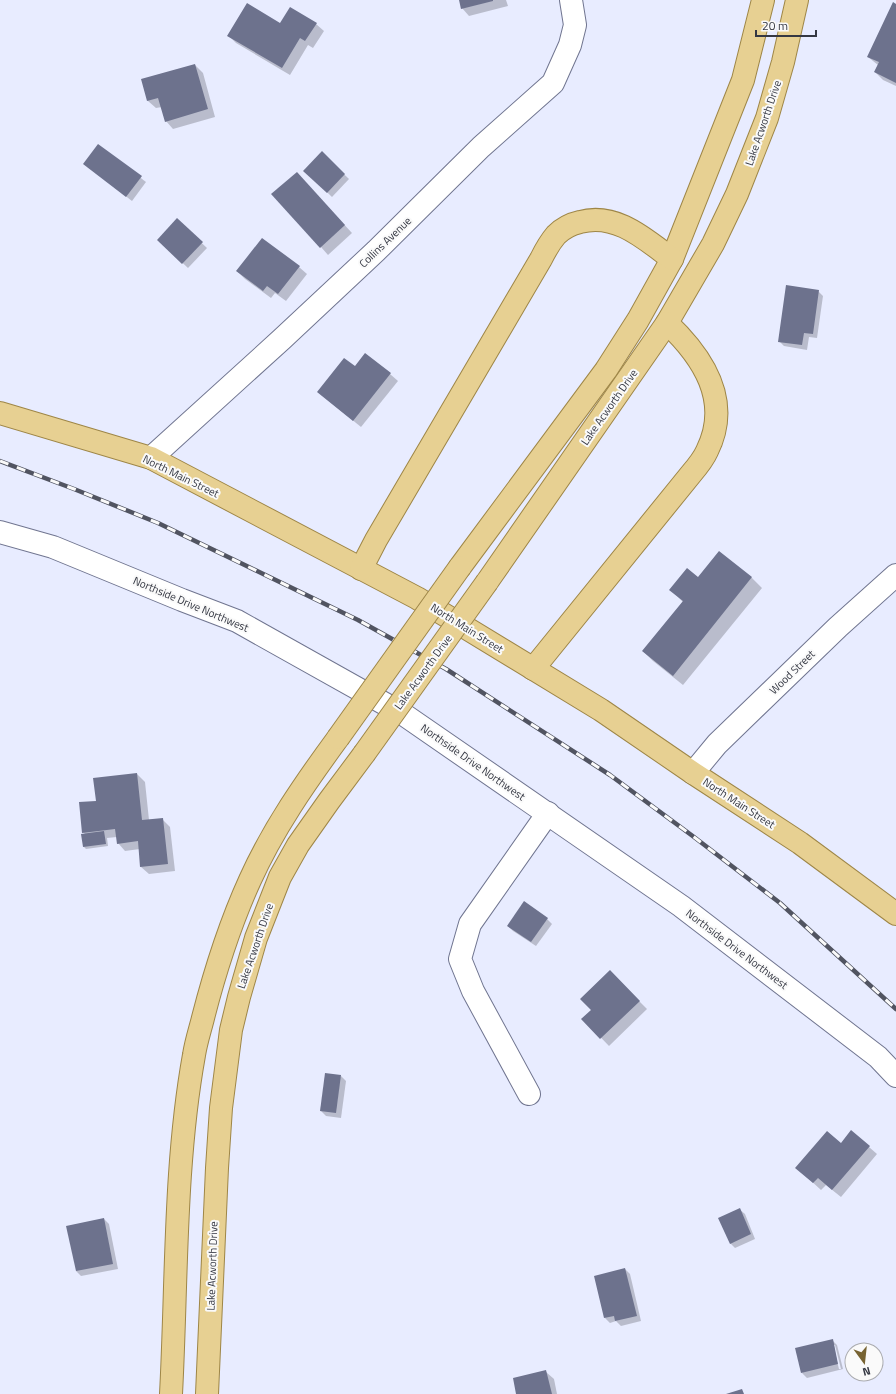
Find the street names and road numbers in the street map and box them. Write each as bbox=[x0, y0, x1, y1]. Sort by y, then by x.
street label: Lake Acworth Drive bbox=[741, 78, 785, 168]
street label: Collins Avenue bbox=[355, 213, 415, 271]
street label: Lake Acworth Drive bbox=[577, 365, 641, 448]
street label: North Main Street bbox=[140, 451, 222, 501]
street label: Northside Drive Northwest bbox=[131, 572, 251, 636]
street label: North Main Street bbox=[428, 599, 507, 657]
street label: Lake Acworth Drive bbox=[390, 631, 456, 713]
street label: Wood Street bbox=[766, 646, 818, 698]
street label: Northside Drive Northwest bbox=[418, 720, 529, 804]
street label: North Main Street bbox=[700, 774, 778, 832]
street label: Lake Acworth Drive bbox=[233, 901, 277, 991]
street label: Northside Drive Northwest bbox=[683, 905, 791, 993]
street label: Lake Acworth Drive bbox=[202, 1221, 222, 1311]

